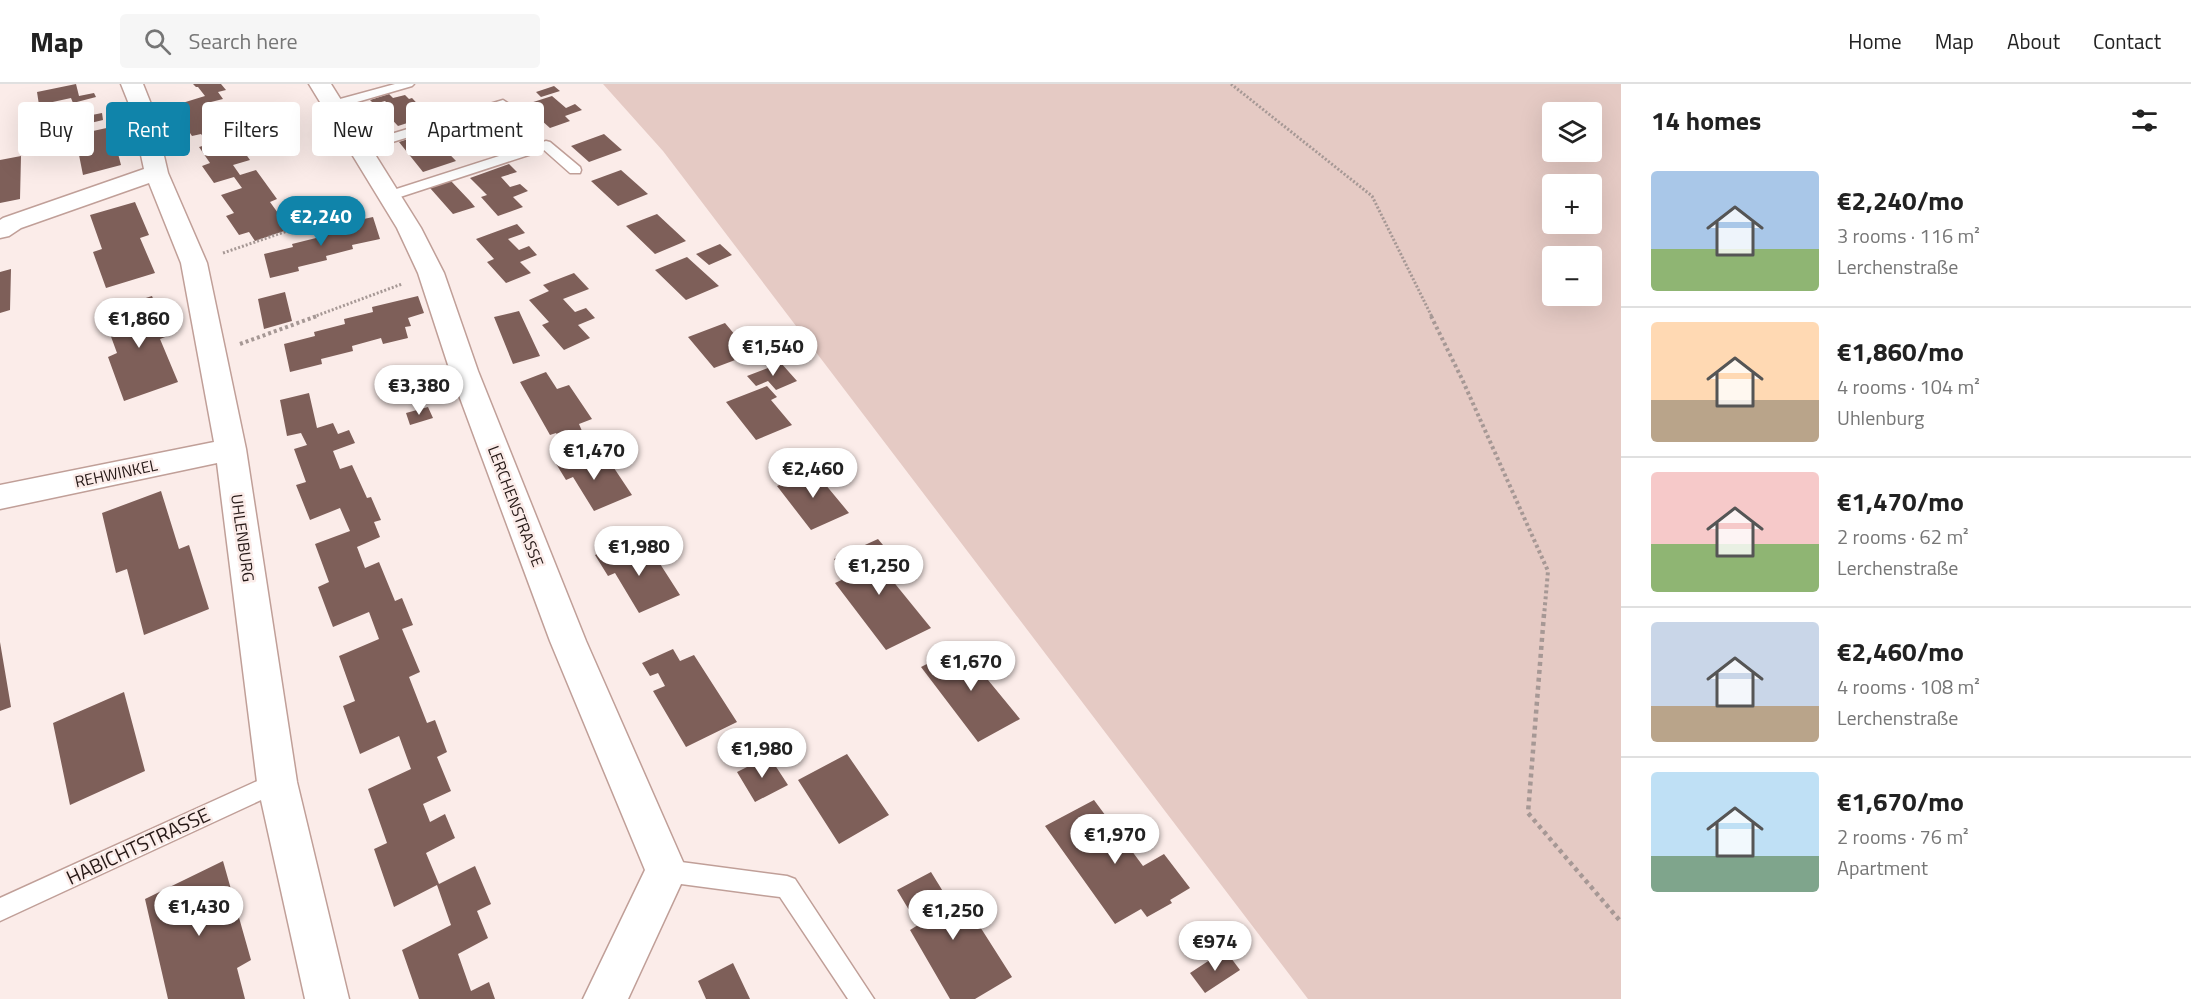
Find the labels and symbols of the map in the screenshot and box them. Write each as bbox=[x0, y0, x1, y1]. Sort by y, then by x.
pin: €2,240 bbox=[272, 196, 370, 247]
pin: €1,860 bbox=[90, 298, 188, 349]
pin: €1,540 bbox=[724, 326, 822, 377]
pin: €3,380 bbox=[370, 365, 468, 416]
pin: €1,470 bbox=[545, 430, 643, 481]
street label: LERCHENSTRASSE bbox=[482, 442, 550, 570]
pin: €2,460 bbox=[764, 448, 862, 499]
street label: REHWINKEL bbox=[72, 452, 160, 493]
street label: UHLENBURG bbox=[225, 493, 261, 583]
pin: €1,980 bbox=[590, 526, 688, 577]
pin: €1,250 bbox=[830, 545, 928, 596]
pin: €1,670 bbox=[922, 641, 1020, 692]
pin: €1,980 bbox=[713, 728, 811, 779]
street label: HABICHTSTRASSE bbox=[61, 799, 215, 892]
pin: €1,970 bbox=[1066, 814, 1164, 865]
pin: €1,430 bbox=[150, 886, 248, 937]
pin: €1,250 bbox=[904, 890, 1002, 941]
pin: €974 bbox=[1179, 921, 1251, 972]

